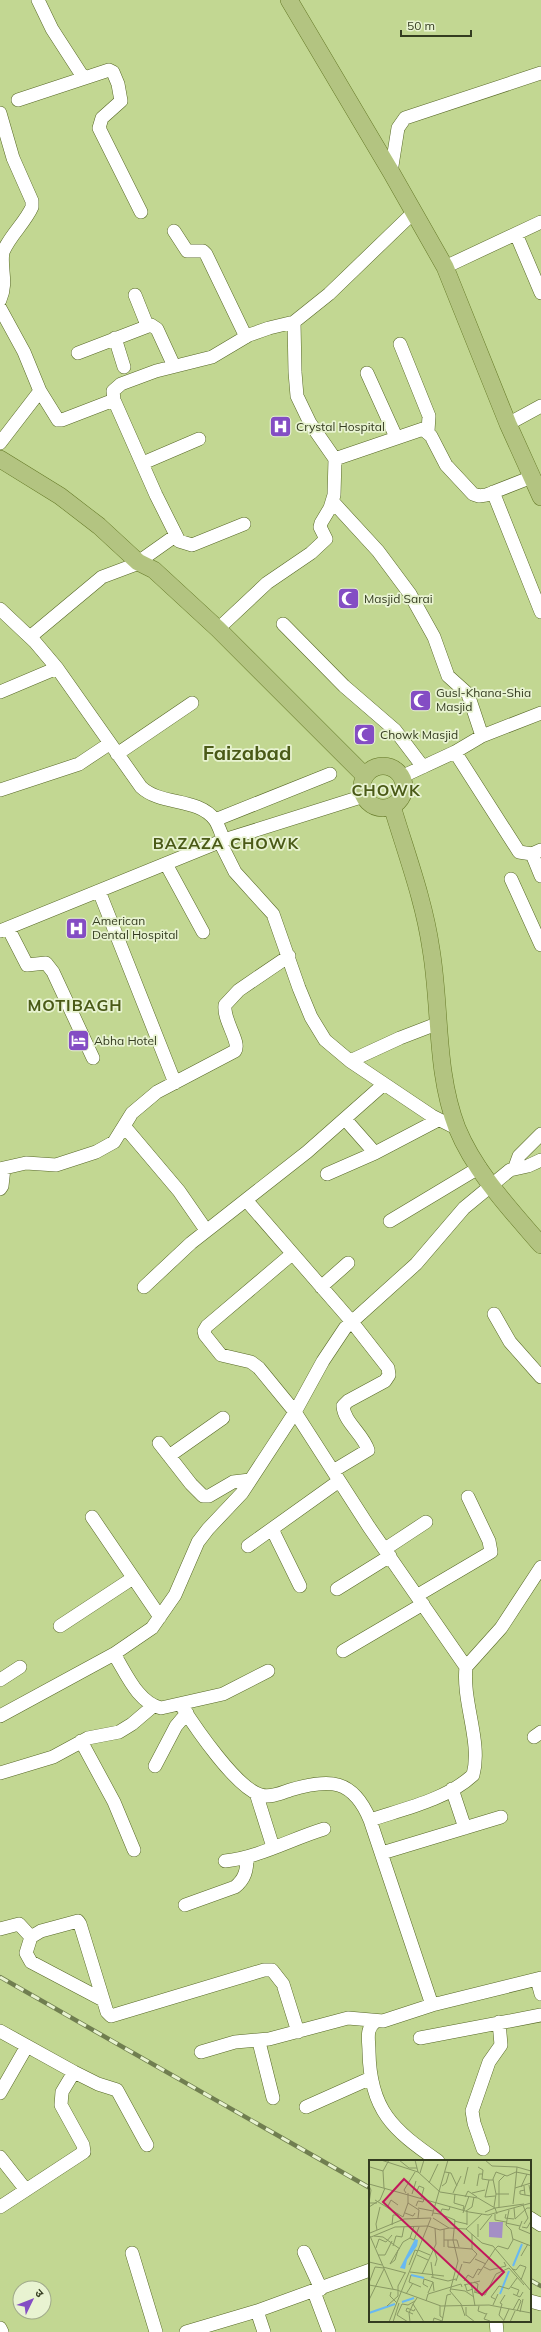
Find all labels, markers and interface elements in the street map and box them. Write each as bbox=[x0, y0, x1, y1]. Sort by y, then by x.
scale bar bbox=[401, 12, 471, 38]
text: 50 m bbox=[407, 18, 435, 33]
hospital icon: Crystal Hospital bbox=[268, 414, 294, 440]
place label: Crystal Hospital bbox=[296, 419, 385, 434]
mosque icon: Masjid Sarai bbox=[335, 586, 361, 612]
place label: Masjid Sarai bbox=[364, 591, 433, 606]
place label: Gusl-Khana-Shia Masjid bbox=[436, 685, 531, 714]
mosque icon: Gusl-Khana-Shia Masjid bbox=[408, 687, 434, 713]
mosque icon: Chowk Masjid bbox=[351, 722, 377, 748]
place label: Chowk Masjid bbox=[380, 727, 458, 742]
district label: Faizabad bbox=[203, 740, 291, 765]
district label: CHOWK bbox=[351, 780, 421, 800]
district label: BAZAZA CHOWK bbox=[153, 833, 300, 853]
place label: American Dental Hospital bbox=[92, 913, 178, 942]
hospital icon: American Dental Hospital bbox=[64, 915, 90, 941]
district label: MOTIBAGH bbox=[27, 995, 123, 1015]
hotel icon: Abha Hotel bbox=[66, 1028, 92, 1054]
place label: Abha Hotel bbox=[94, 1033, 157, 1048]
inset map bbox=[369, 2160, 531, 2322]
north arrow bbox=[12, 2280, 52, 2320]
text: उ bbox=[32, 2286, 47, 2301]

